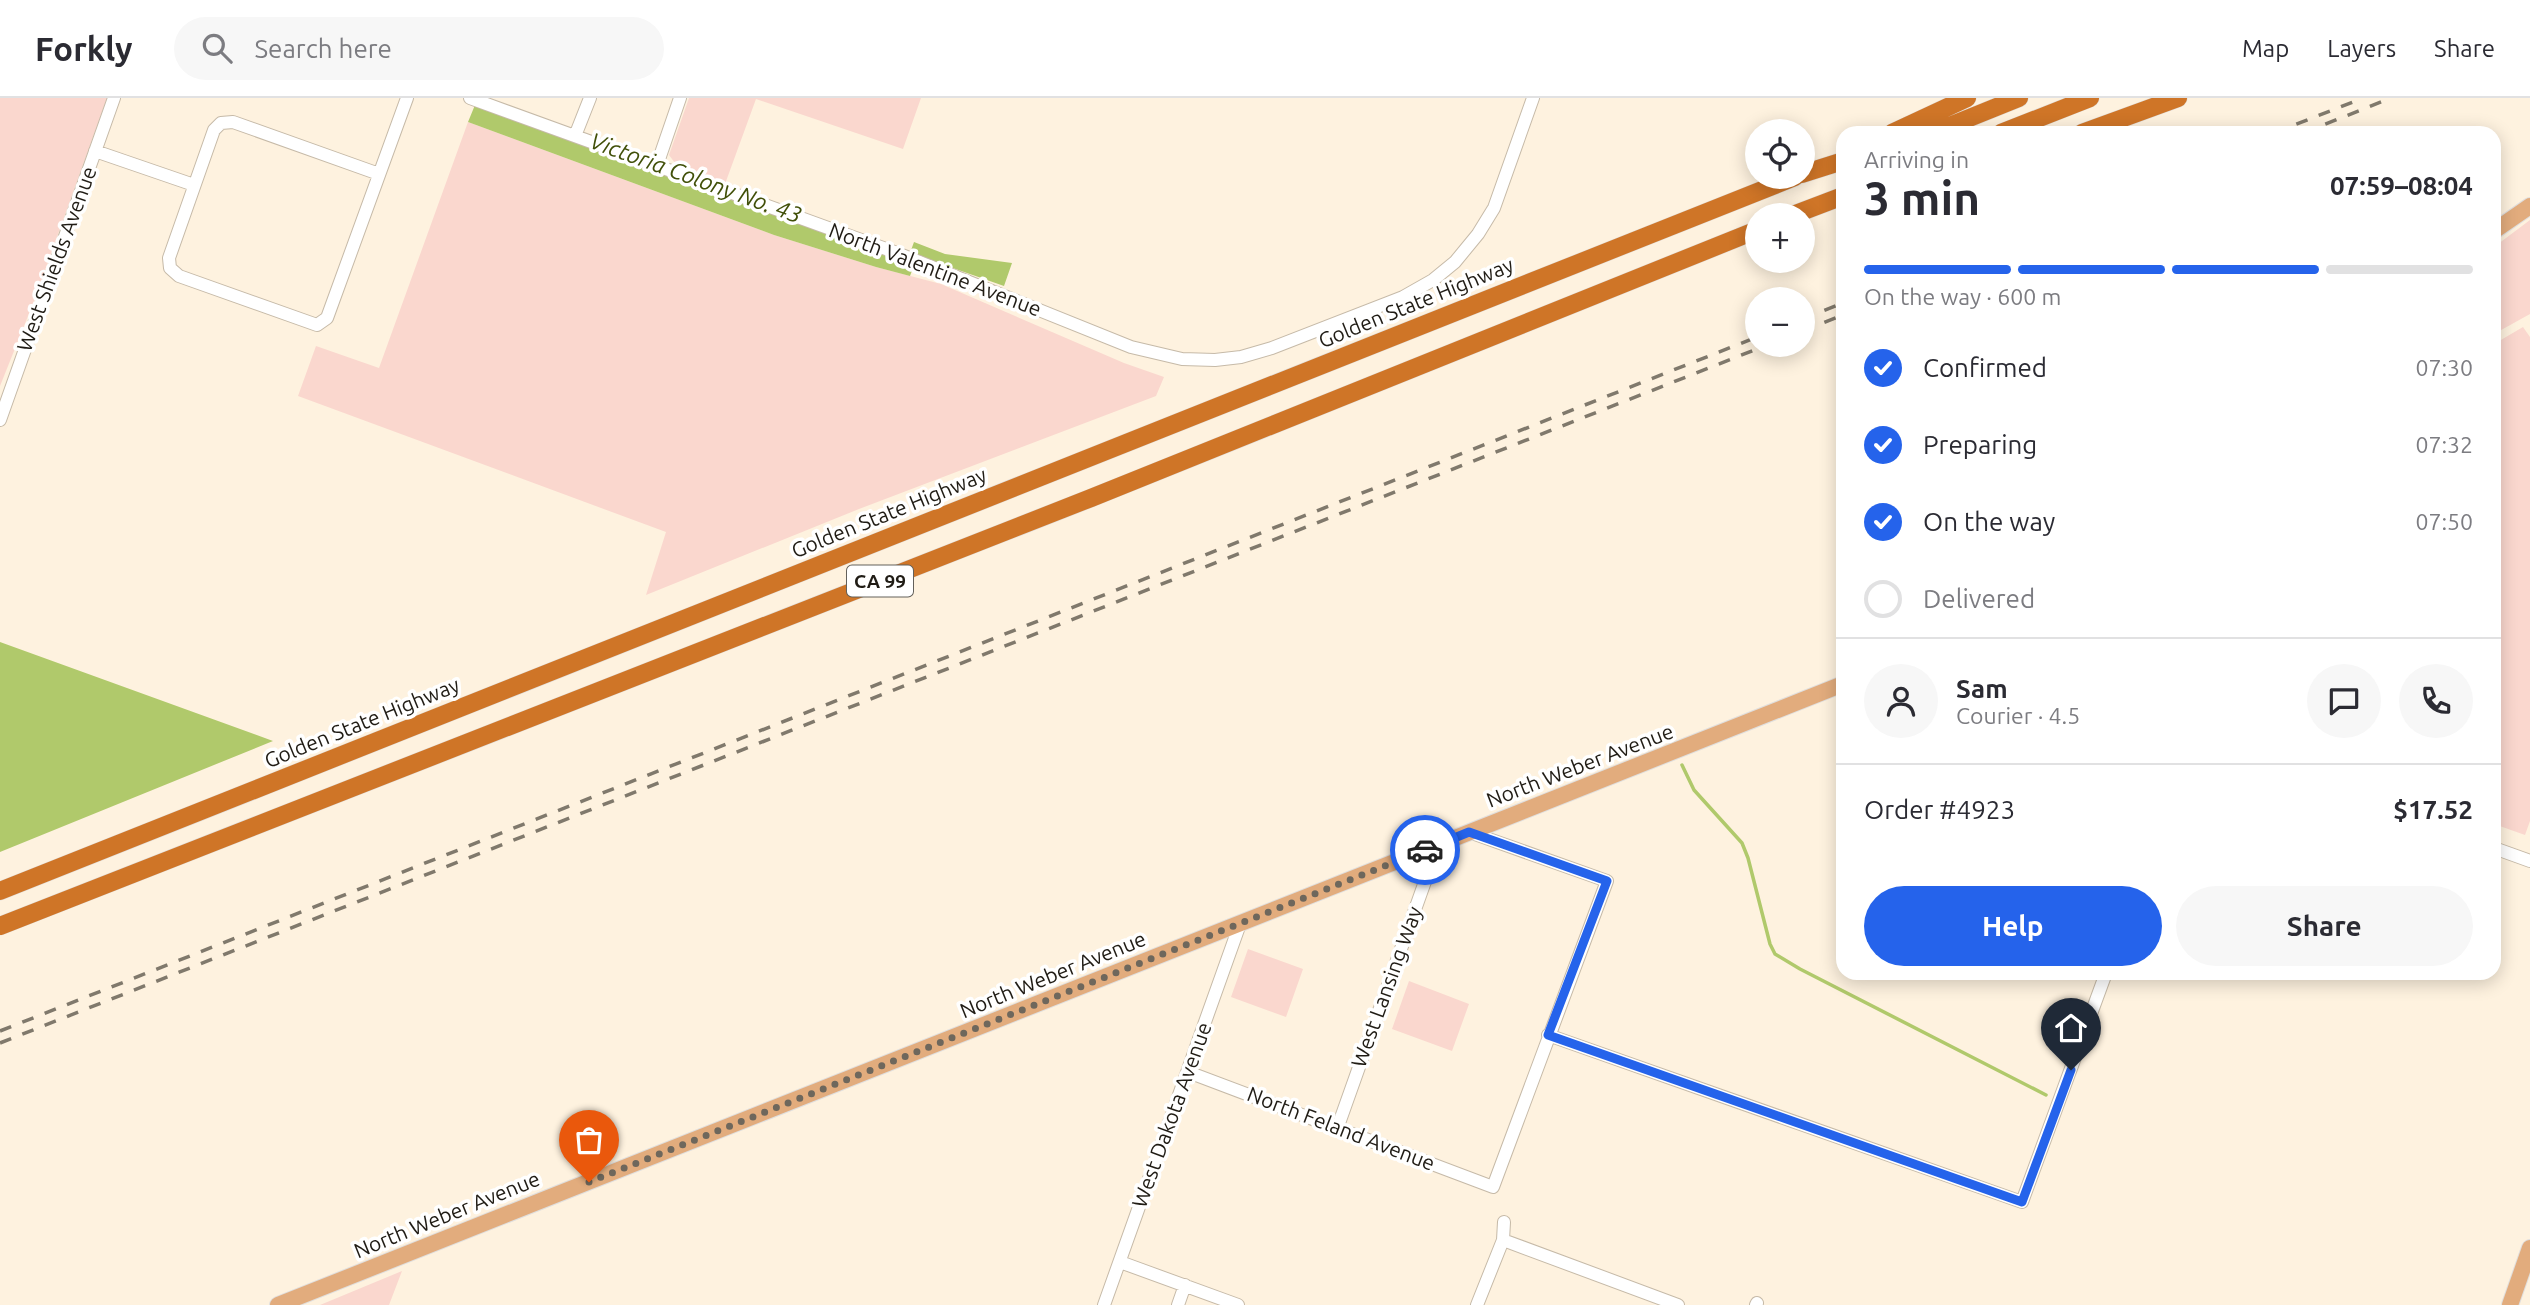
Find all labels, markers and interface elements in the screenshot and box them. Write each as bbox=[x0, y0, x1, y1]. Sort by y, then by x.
search box bbox=[174, 17, 664, 80]
icon: search bbox=[198, 29, 236, 67]
text: Forkly bbox=[35, 30, 132, 67]
text: Search here bbox=[254, 34, 392, 63]
text: Map bbox=[2242, 35, 2289, 62]
text: Layers bbox=[2327, 35, 2396, 62]
text: Share bbox=[2434, 35, 2495, 62]
map controls bbox=[1745, 119, 1815, 357]
button: locate bbox=[1745, 119, 1815, 189]
water label: Victoria Colony No. 43 bbox=[587, 128, 805, 227]
text: Arriving in bbox=[1864, 147, 1969, 172]
street label: West Shields Avenue bbox=[11, 163, 101, 354]
text: 07:59–08:04 bbox=[2330, 171, 2473, 200]
text: 3 min bbox=[1864, 172, 1980, 224]
button: + bbox=[1745, 203, 1815, 273]
street label: North Valentine Avenue bbox=[826, 217, 1045, 321]
street label: Golden State Highway bbox=[1315, 252, 1517, 352]
text: On the way · 600 m bbox=[1864, 284, 2061, 309]
button: − bbox=[1745, 287, 1815, 357]
icon: check bbox=[1864, 349, 1902, 387]
text: Confirmed bbox=[1923, 353, 2047, 382]
text: 07:30 bbox=[2415, 355, 2473, 380]
icon: check bbox=[1864, 426, 1902, 464]
text: Preparing bbox=[1923, 430, 2037, 459]
text: 07:32 bbox=[2415, 432, 2473, 457]
street label: Golden State Highway bbox=[788, 462, 990, 562]
icon: check bbox=[1864, 503, 1902, 541]
text: On the way bbox=[1923, 507, 2055, 536]
text: 07:50 bbox=[2415, 509, 2473, 534]
road number: CA 99 bbox=[847, 566, 913, 596]
text: Delivered bbox=[1923, 584, 2035, 613]
button: person bbox=[1864, 664, 1938, 738]
button: chat bbox=[2307, 664, 2381, 738]
button: phone bbox=[2399, 664, 2473, 738]
street label: Golden State Highway bbox=[261, 672, 463, 772]
text: Sam bbox=[1956, 674, 2008, 703]
text: Courier · 4.5 bbox=[1956, 703, 2080, 728]
street label: North Weber Avenue bbox=[1483, 718, 1677, 812]
text: Order #4923 bbox=[1864, 795, 2015, 824]
text: $17.52 bbox=[2393, 795, 2473, 824]
courier bbox=[1390, 815, 1460, 885]
icon: car bbox=[1406, 831, 1444, 869]
button: Help bbox=[1864, 886, 2162, 966]
button: Share bbox=[2176, 886, 2473, 966]
street label: West Lansing Way bbox=[1346, 903, 1426, 1070]
street label: North Weber Avenue bbox=[956, 926, 1149, 1022]
pin bbox=[2041, 998, 2101, 1070]
icon: home bbox=[2052, 1009, 2090, 1047]
street label: West Dakota Avenue bbox=[1126, 1019, 1216, 1211]
street label: North Feland Avenue bbox=[1244, 1081, 1439, 1175]
pin bbox=[559, 1110, 619, 1182]
icon: bag bbox=[570, 1121, 608, 1159]
street label: North Weber Avenue bbox=[350, 1166, 543, 1262]

